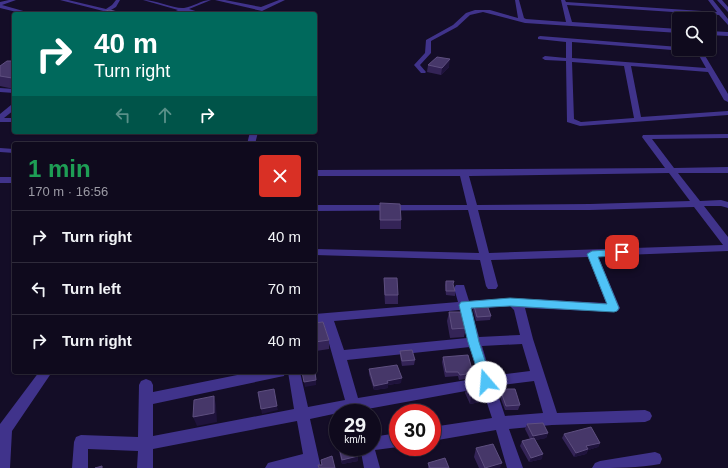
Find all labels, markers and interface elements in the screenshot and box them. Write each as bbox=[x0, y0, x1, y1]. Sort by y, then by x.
map controls bbox=[672, 12, 716, 56]
button: search bbox=[672, 12, 716, 56]
icon: right bbox=[28, 28, 80, 80]
text: 40 m bbox=[94, 28, 158, 59]
text: Turn right bbox=[94, 61, 170, 81]
icon: left bbox=[112, 104, 134, 126]
icon: ahead bbox=[154, 104, 176, 126]
icon: right bbox=[196, 104, 218, 126]
text: 1 min bbox=[28, 155, 91, 182]
button: close bbox=[259, 155, 301, 197]
text: 170 m · 16:56 bbox=[28, 184, 108, 199]
icon: right bbox=[28, 226, 50, 248]
text: Turn right bbox=[62, 228, 132, 245]
text: 40 m bbox=[268, 228, 301, 245]
pin bbox=[605, 235, 639, 269]
icon: arrive bbox=[611, 241, 633, 263]
icon: left bbox=[28, 278, 50, 300]
text: Turn left bbox=[62, 280, 121, 297]
text: 70 m bbox=[268, 280, 301, 297]
icon: right bbox=[28, 330, 50, 352]
text: Turn right bbox=[62, 332, 132, 349]
text: 40 m bbox=[268, 332, 301, 349]
position arrow bbox=[465, 361, 507, 403]
speed limit sign: 30 bbox=[389, 404, 441, 456]
text: 29 bbox=[344, 414, 366, 436]
text: km/h bbox=[344, 434, 366, 445]

